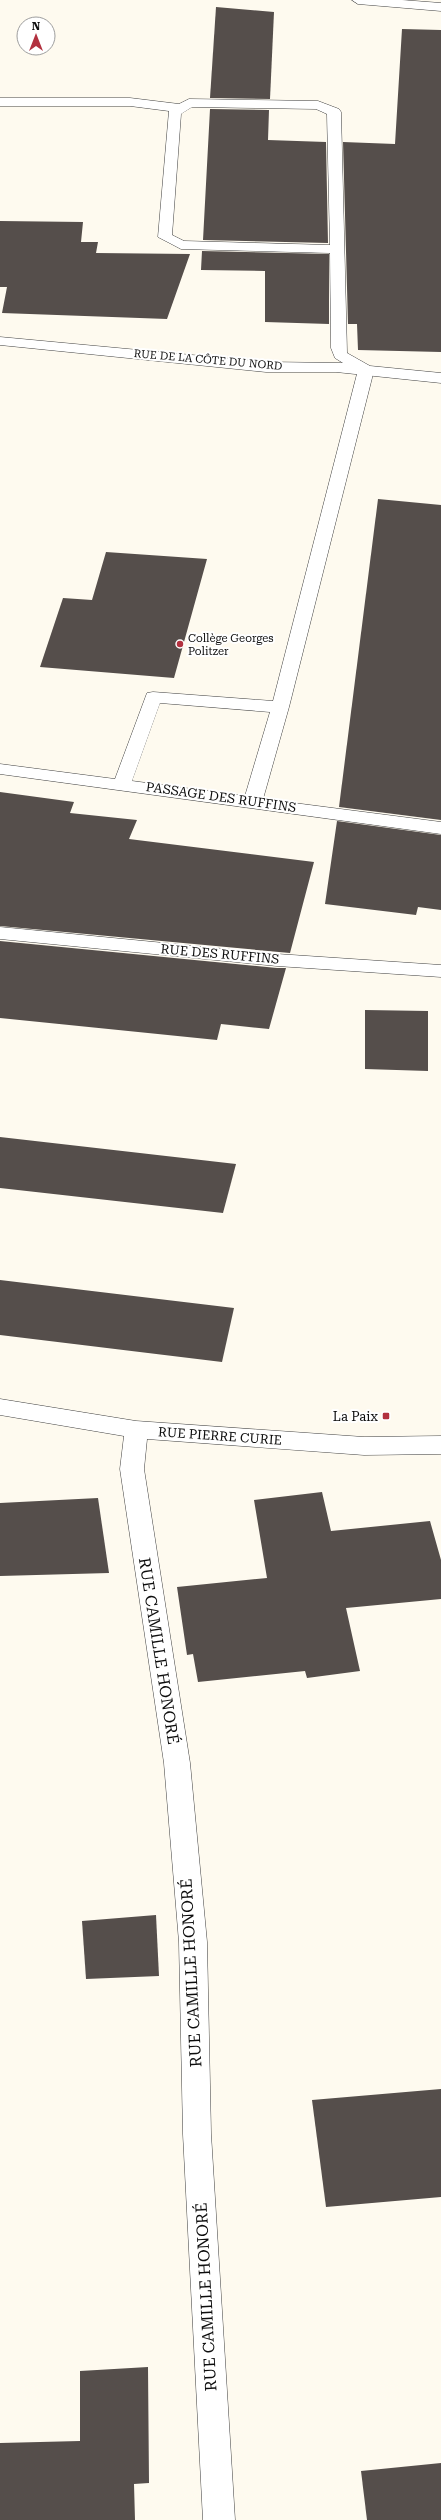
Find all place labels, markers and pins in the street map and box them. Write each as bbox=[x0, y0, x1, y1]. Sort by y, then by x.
place label: Collège Georges Politzer bbox=[188, 632, 274, 658]
marker: Collège Georges Politzer bbox=[175, 639, 185, 649]
place label: La Paix bbox=[333, 1409, 379, 1424]
marker: La Paix bbox=[381, 1411, 391, 1421]

